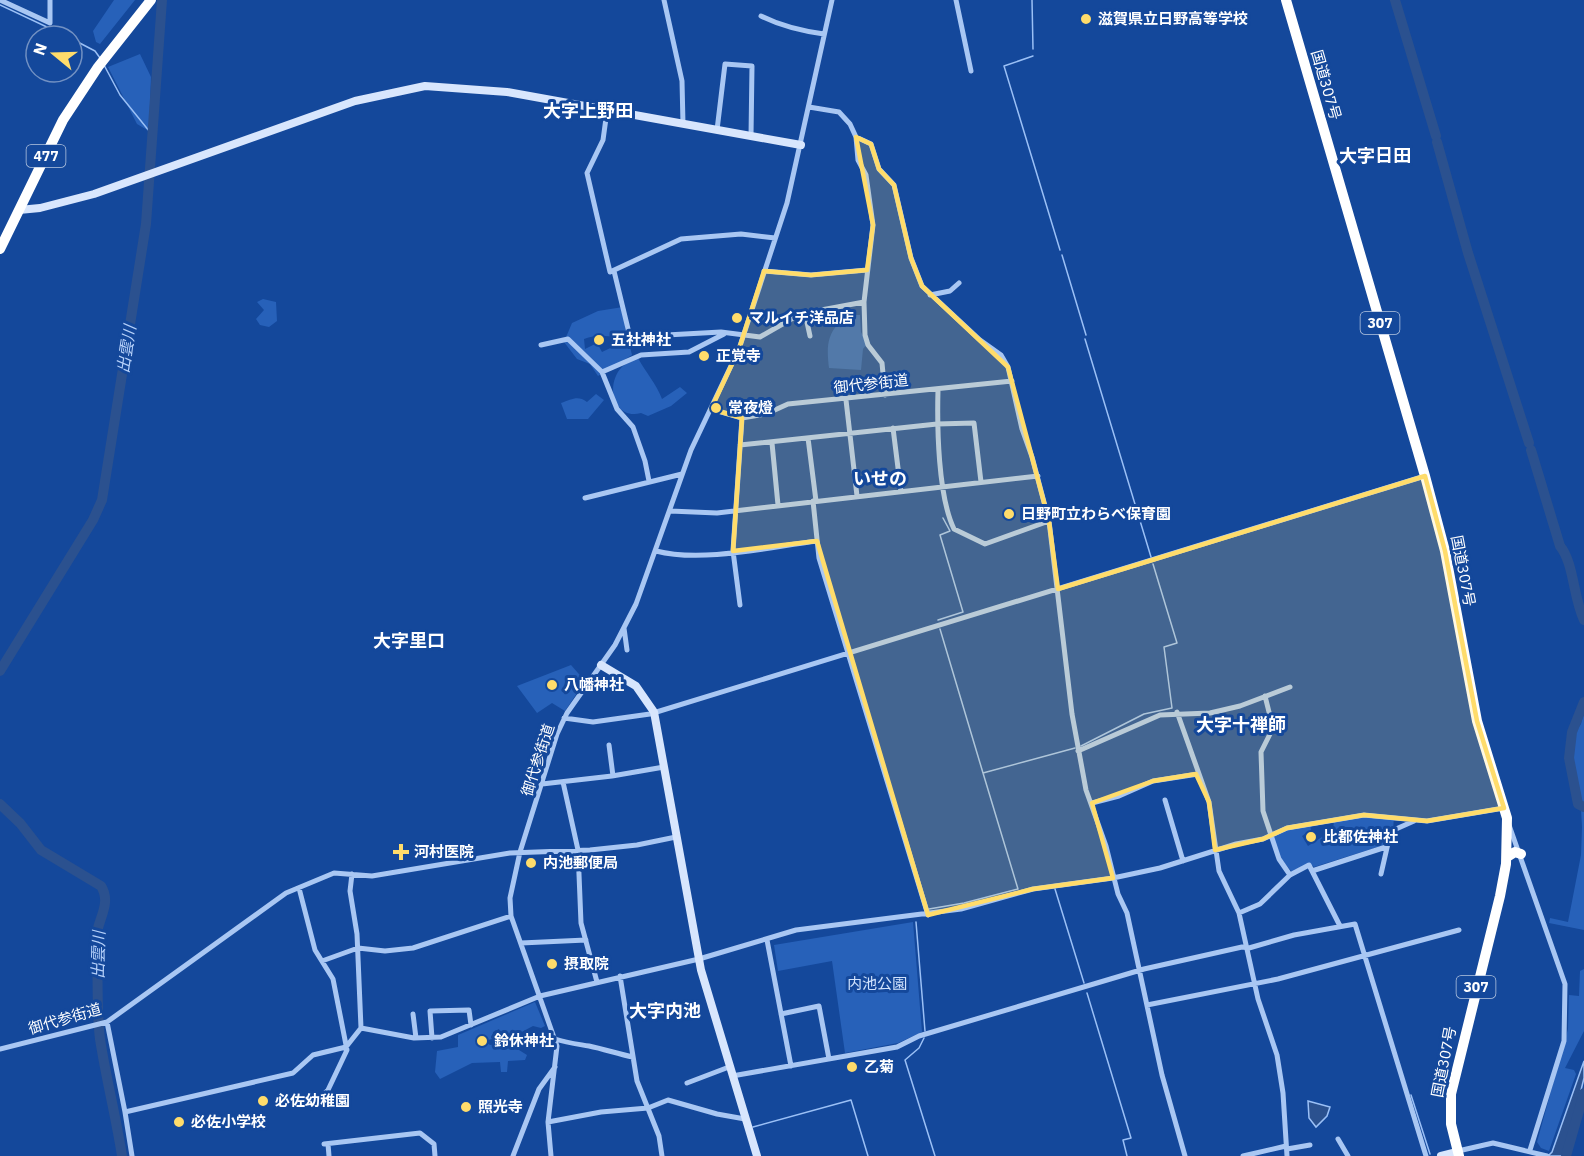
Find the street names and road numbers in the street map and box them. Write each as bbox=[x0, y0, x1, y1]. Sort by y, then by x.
street label: 国道307号 bbox=[1307, 48, 1346, 122]
road number: 477 bbox=[26, 145, 66, 167]
road number: 307 bbox=[1360, 312, 1400, 334]
street label: 御代参街道 bbox=[833, 370, 909, 397]
street label: 国道307号 bbox=[1447, 534, 1480, 608]
street label: 御代参街道 bbox=[517, 721, 558, 798]
road number: 307 bbox=[1456, 976, 1496, 998]
street label: 御代参街道 bbox=[26, 999, 104, 1038]
street label: 国道307号 bbox=[1427, 1025, 1460, 1099]

